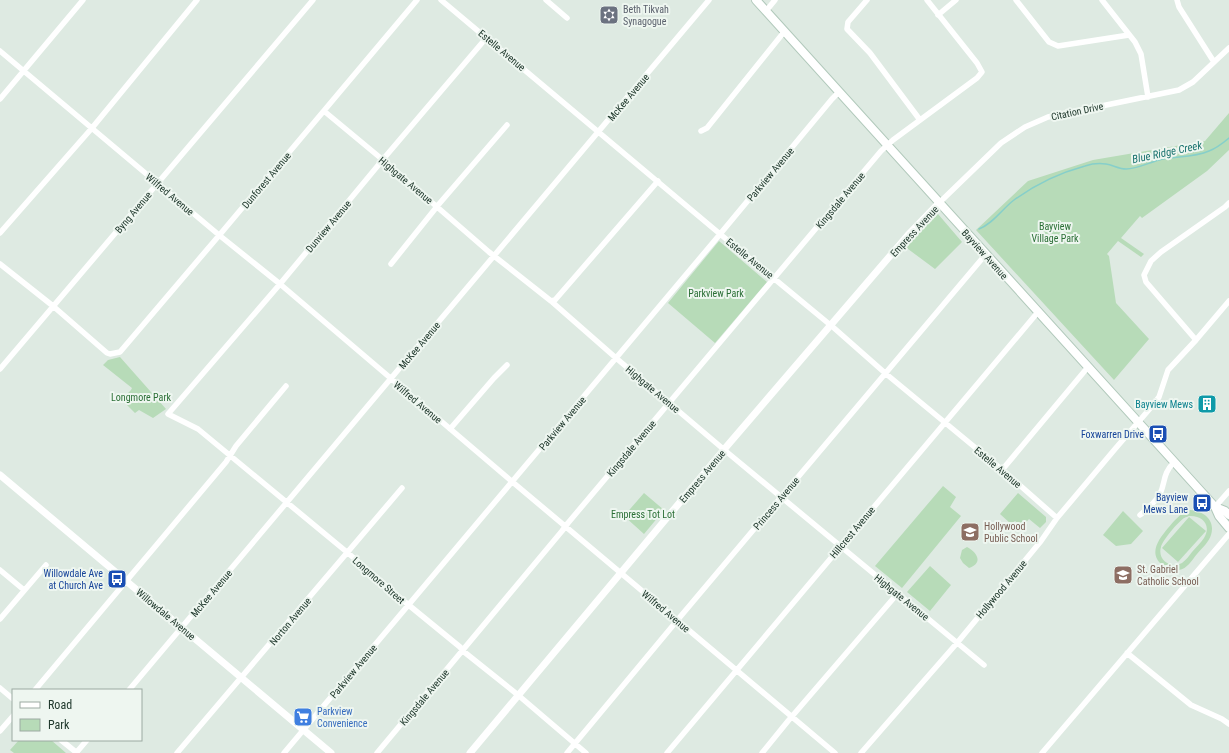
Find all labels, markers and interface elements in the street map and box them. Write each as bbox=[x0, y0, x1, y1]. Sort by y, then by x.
synagogue icon: Beth Tikvah Synagogue bbox=[598, 4, 620, 26]
place label: Beth Tikvah Synagogue bbox=[623, 4, 669, 27]
street label: Estelle Avenue bbox=[476, 28, 527, 73]
street label: McKee Avenue bbox=[606, 71, 651, 123]
street label: Citation Drive bbox=[1050, 101, 1105, 122]
water label: Blue Ridge Creek bbox=[1131, 139, 1203, 166]
street label: Parkview Avenue bbox=[745, 145, 796, 203]
street label: Dunforest Avenue bbox=[240, 150, 293, 211]
street label: Highgate Avenue bbox=[377, 155, 435, 206]
street label: Kingsdale Avenue bbox=[814, 170, 867, 231]
street label: Wilfred Avenue bbox=[144, 171, 196, 218]
street label: Byng Avenue bbox=[113, 189, 154, 235]
street label: Dunview Avenue bbox=[304, 198, 353, 254]
street label: Empress Avenue bbox=[888, 203, 941, 259]
park label: Bayview Village Park bbox=[1031, 221, 1079, 244]
street label: Bayview Avenue bbox=[959, 227, 1010, 282]
street label: Estelle Avenue bbox=[724, 236, 776, 281]
park label: Parkview Park bbox=[688, 288, 744, 299]
street label: McKee Avenue bbox=[397, 319, 442, 371]
street label: Highgate Avenue bbox=[624, 364, 682, 415]
street label: Wilfred Avenue bbox=[392, 379, 444, 426]
park label: Longmore Park bbox=[111, 392, 171, 403]
building icon: Bayview Mews bbox=[1196, 393, 1218, 415]
street label: Parkview Avenue bbox=[537, 394, 588, 452]
place label: Bayview Mews bbox=[1135, 399, 1193, 410]
street label: Kingsdale Avenue bbox=[605, 418, 658, 479]
bus stop icon: Foxwarren Drive bbox=[1147, 423, 1169, 445]
place label: Foxwarren Drive bbox=[1081, 429, 1144, 440]
street label: Estelle Avenue bbox=[972, 445, 1023, 490]
street label: Empress Avenue bbox=[677, 448, 728, 505]
street label: Princess Avenue bbox=[751, 475, 802, 532]
place label: Bayview Mews Lane bbox=[1143, 492, 1188, 515]
bus stop icon: Bayview Mews Lane bbox=[1191, 492, 1213, 514]
street label: Hillcrest Avenue bbox=[828, 504, 877, 560]
park label: Empress Tot Lot bbox=[611, 509, 675, 520]
school or university icon: Hollywood Public School bbox=[959, 521, 981, 543]
place label: Hollywood Public School bbox=[984, 521, 1038, 544]
street label: Longmore Street bbox=[350, 555, 407, 606]
street label: Hollywood Avenue bbox=[974, 558, 1029, 621]
school or university icon: St. Gabriel Catholic School bbox=[1112, 564, 1134, 586]
place label: St. Gabriel Catholic School bbox=[1137, 564, 1199, 587]
street label: McKee Avenue bbox=[189, 567, 234, 619]
place label: Willowdale Ave at Church Ave bbox=[44, 568, 103, 591]
bus stop icon: Willowdale Ave at Church Ave bbox=[106, 568, 128, 590]
street label: Highgate Avenue bbox=[872, 572, 931, 623]
street label: Willowdale Avenue bbox=[134, 586, 198, 643]
street label: Wilfred Avenue bbox=[640, 588, 692, 635]
street label: Norton Avenue bbox=[267, 595, 314, 647]
street label: Parkview Avenue bbox=[328, 642, 379, 700]
street label: Kingsdale Avenue bbox=[398, 667, 451, 728]
legend bbox=[12, 689, 142, 741]
text: Road bbox=[48, 698, 72, 712]
supermarket icon: Parkview Convenience bbox=[292, 706, 314, 728]
place label: Parkview Convenience bbox=[317, 706, 368, 729]
text: Park bbox=[48, 718, 70, 732]

